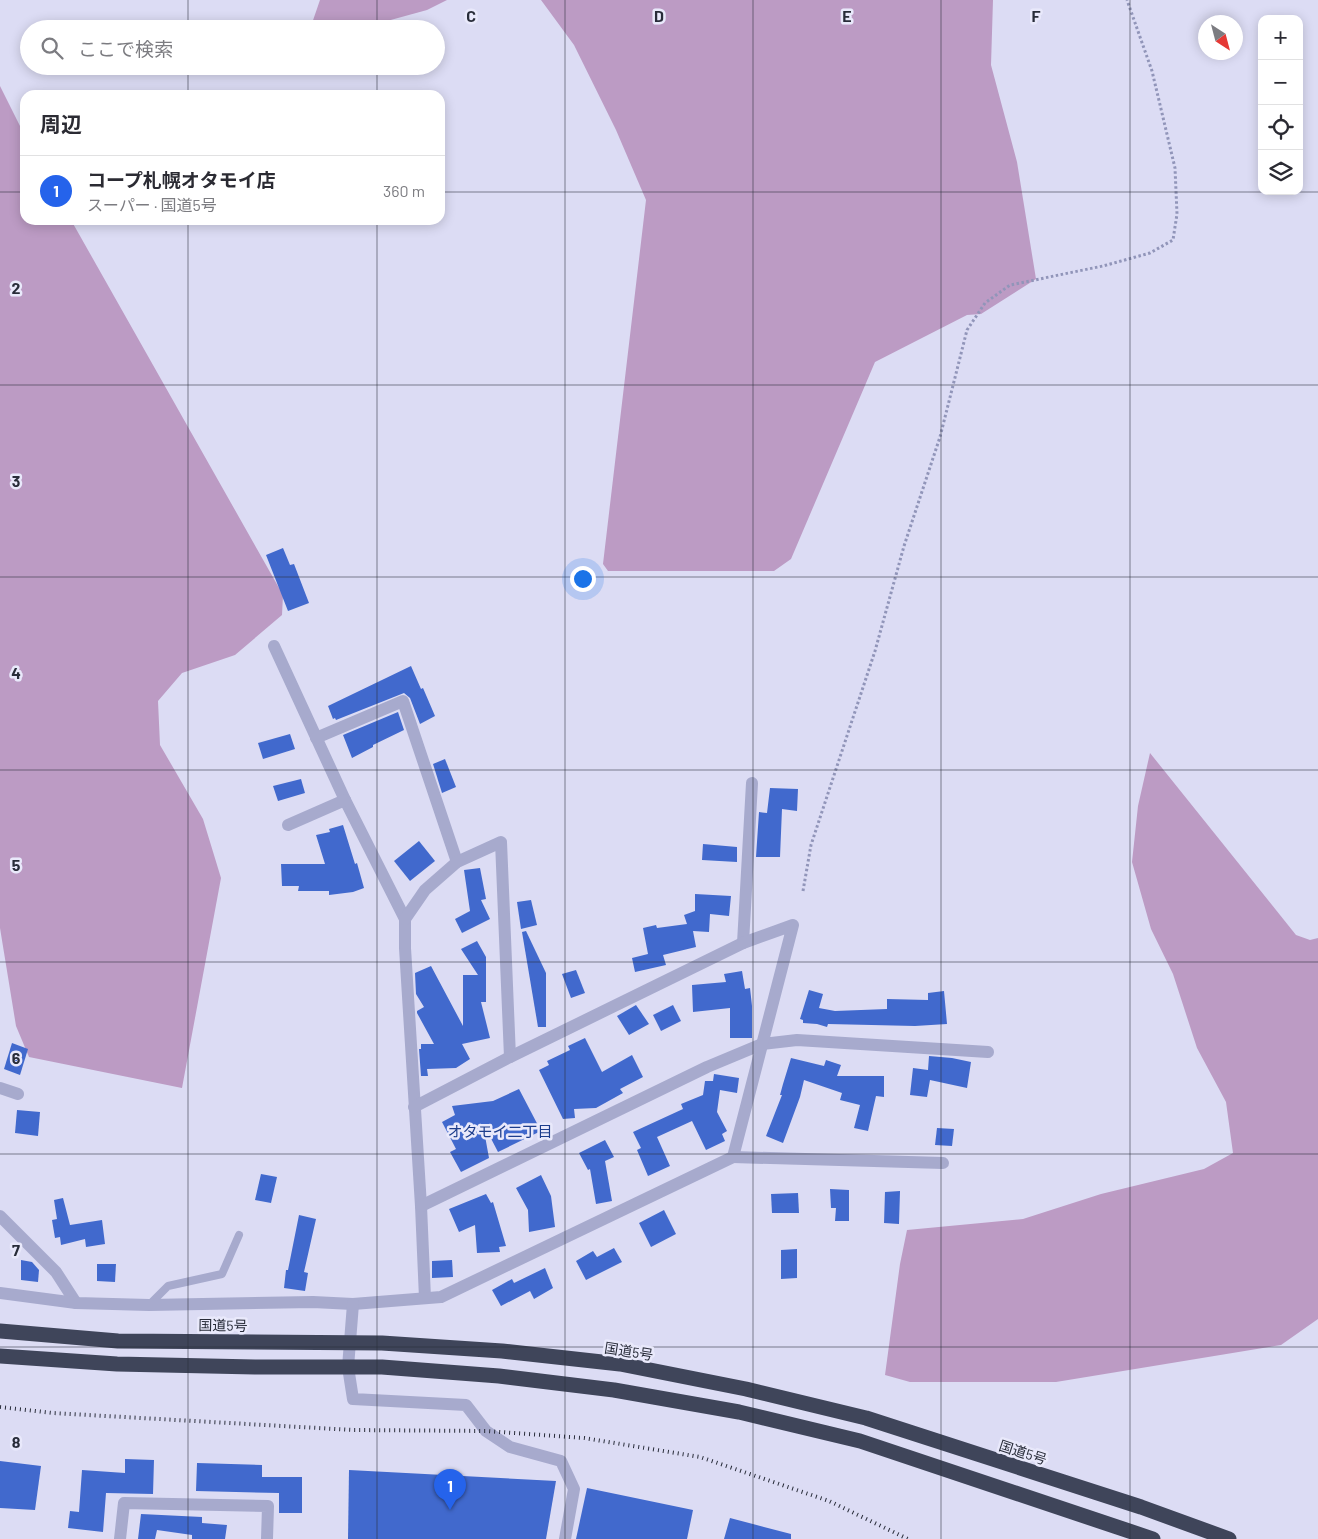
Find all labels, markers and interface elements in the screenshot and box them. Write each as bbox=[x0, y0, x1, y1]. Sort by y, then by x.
text: C bbox=[466, 6, 476, 25]
text: D bbox=[654, 6, 664, 25]
text: E bbox=[842, 6, 852, 25]
text: F bbox=[1032, 6, 1041, 25]
north arrow bbox=[1198, 15, 1243, 60]
map controls bbox=[1258, 15, 1303, 195]
button: + bbox=[1258, 15, 1303, 60]
search box bbox=[20, 20, 445, 75]
icon: search bbox=[38, 34, 66, 62]
text: ここで検索 bbox=[78, 37, 173, 60]
button: − bbox=[1258, 60, 1303, 105]
button: locate bbox=[1258, 105, 1303, 150]
text: 周辺 bbox=[40, 111, 82, 136]
button: layers bbox=[1258, 150, 1303, 195]
text: コープ札幌オタモイ店 bbox=[87, 168, 276, 191]
text: 1 bbox=[53, 181, 59, 200]
text: 360 m bbox=[383, 181, 425, 200]
text: スーパー · 国道5号 bbox=[87, 195, 217, 214]
text: 2 bbox=[12, 278, 21, 297]
text: 3 bbox=[12, 471, 20, 490]
your location bbox=[570, 566, 596, 592]
text: 4 bbox=[11, 663, 21, 682]
text: 5 bbox=[12, 855, 21, 874]
text: 6 bbox=[12, 1048, 21, 1067]
district label: オタモイ二丁目 bbox=[447, 1122, 553, 1140]
text: 7 bbox=[12, 1240, 20, 1259]
street label: 国道5号 bbox=[198, 1316, 248, 1334]
street label: 国道5号 bbox=[603, 1339, 655, 1363]
text: 8 bbox=[12, 1432, 21, 1451]
street label: 国道5号 bbox=[997, 1436, 1049, 1468]
pin: 1 bbox=[434, 1469, 466, 1510]

